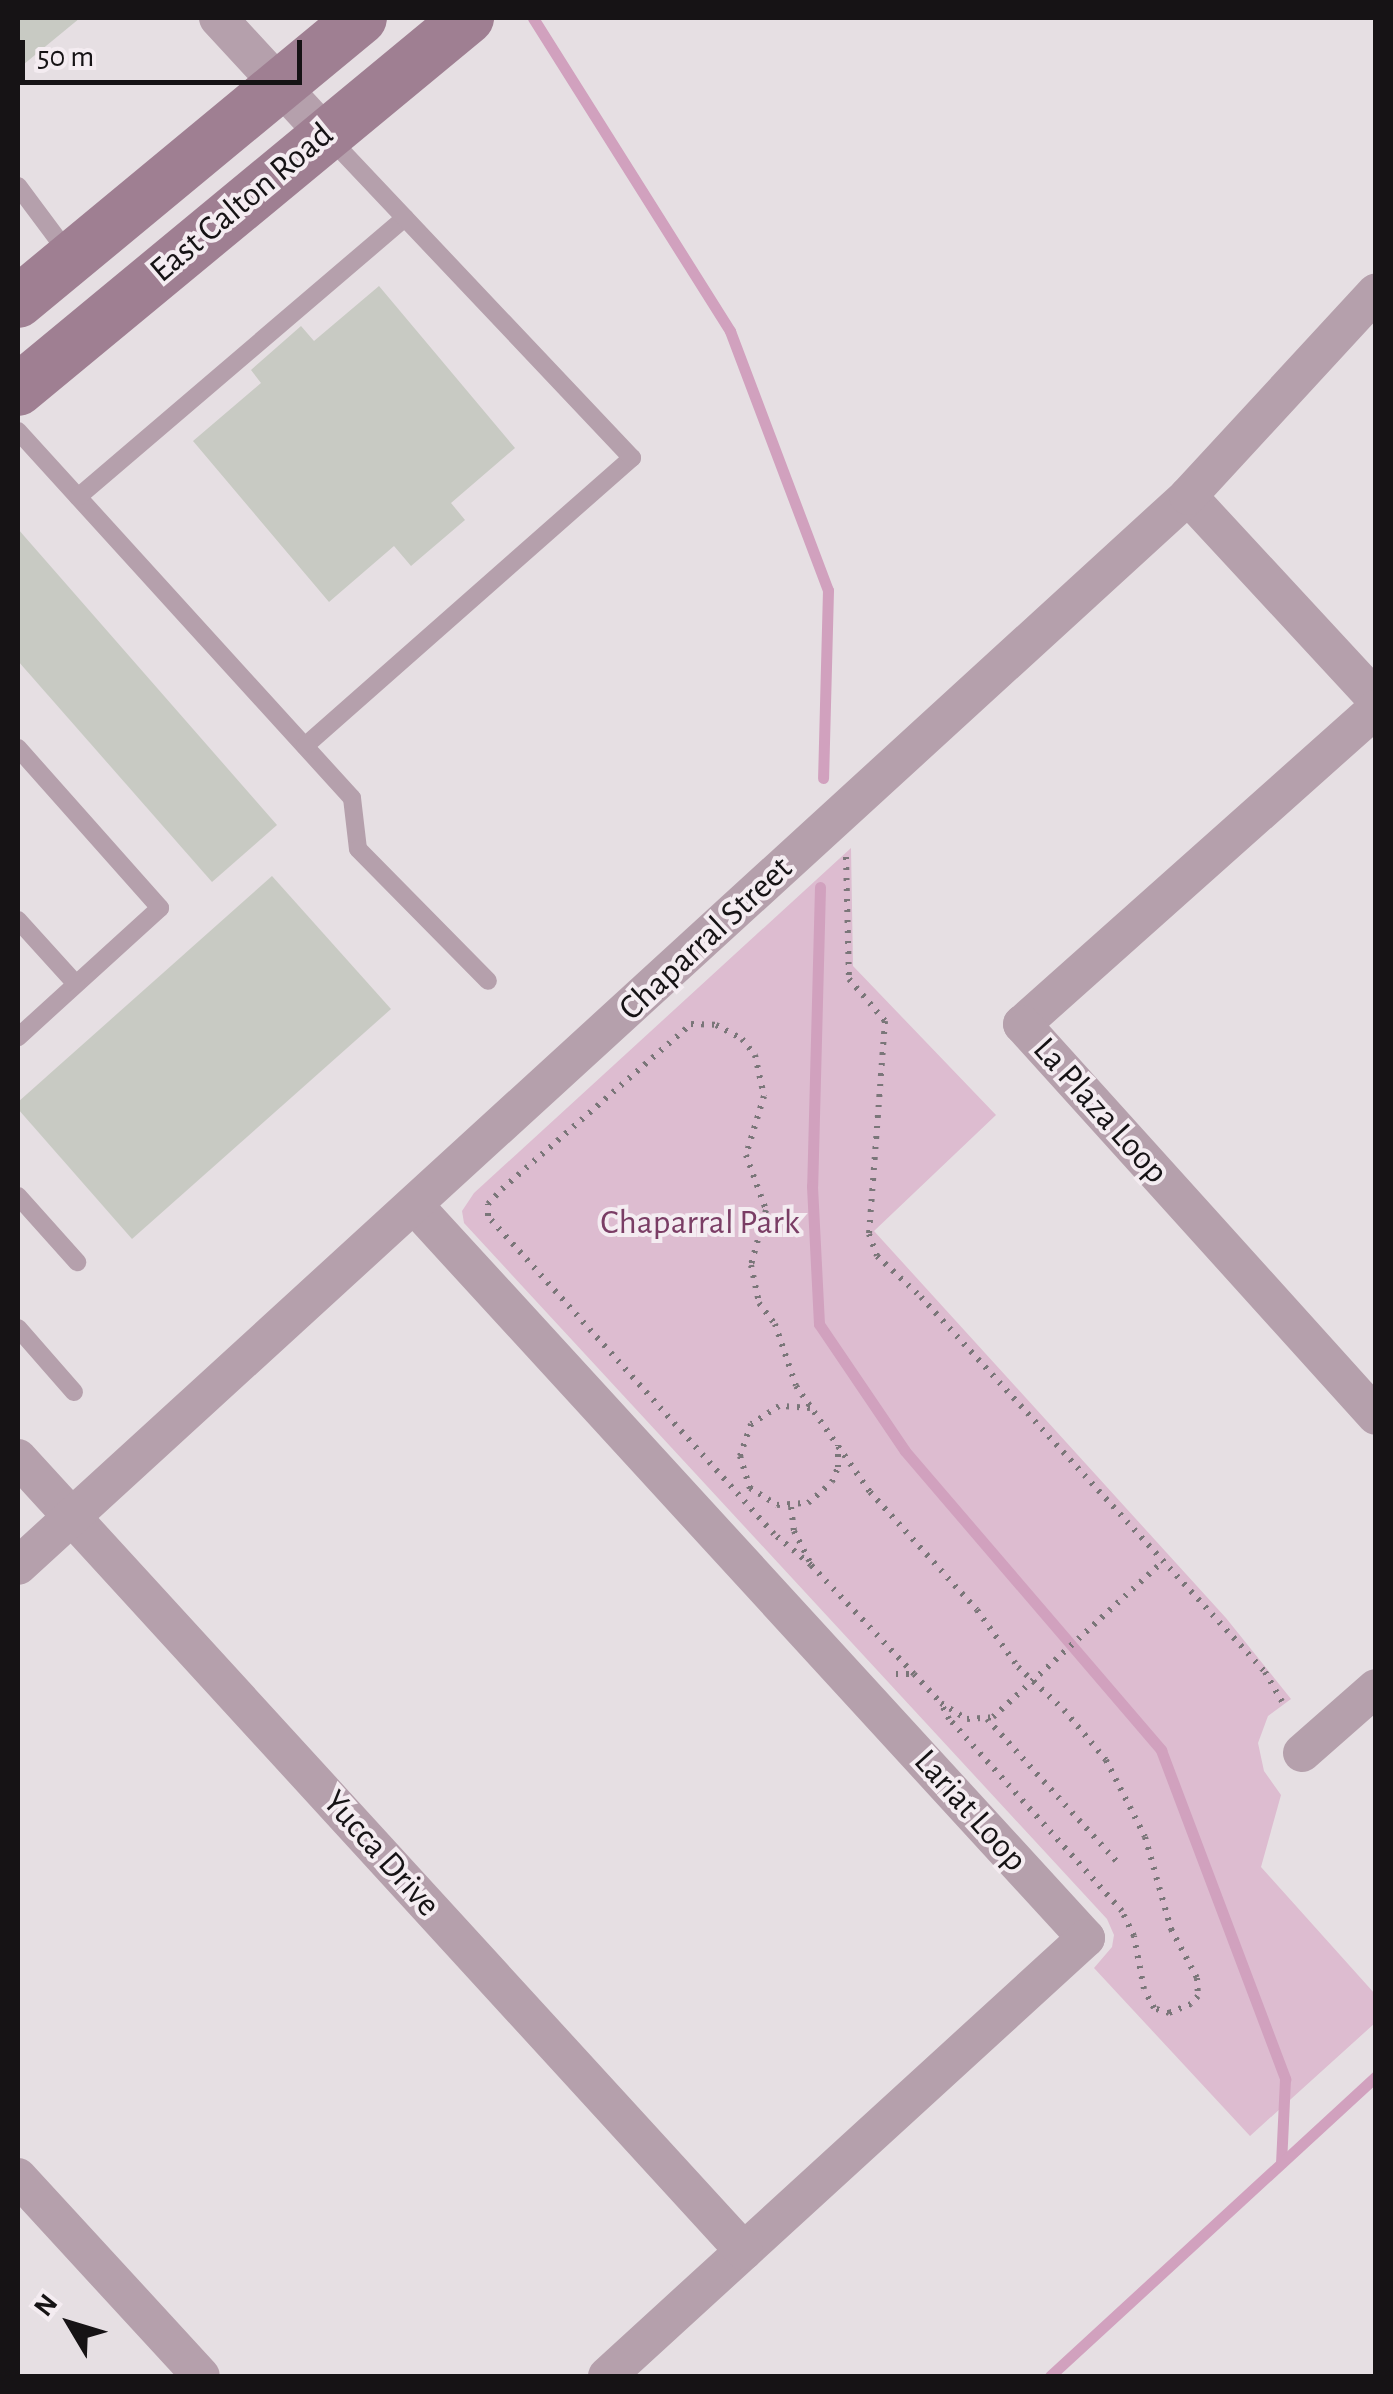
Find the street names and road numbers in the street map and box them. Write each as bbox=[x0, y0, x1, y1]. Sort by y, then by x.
street label: East Calton Road bbox=[142, 114, 342, 292]
street label: Chaparral Street bbox=[611, 848, 801, 1030]
street label: La Plaza Loop bbox=[1023, 1029, 1177, 1193]
street label: Lariat Loop bbox=[904, 1741, 1036, 1881]
street label: Yucca Drive bbox=[313, 1782, 449, 1926]

